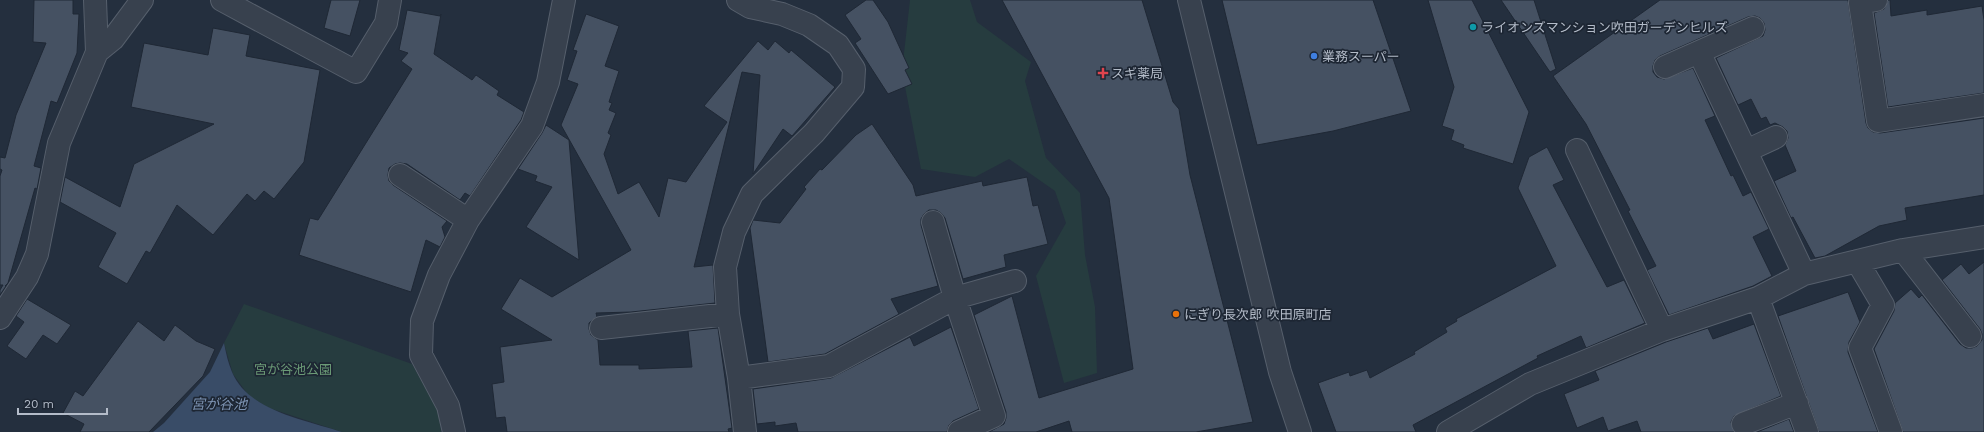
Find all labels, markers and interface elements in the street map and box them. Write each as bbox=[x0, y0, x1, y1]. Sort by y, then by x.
place label: ライオンズマンション吹田ガーデンヒルズ bbox=[1481, 20, 1728, 35]
marker: ライオンズマンション吹田ガーデンヒルズ bbox=[1468, 22, 1478, 32]
place label: 業務スーパー bbox=[1322, 49, 1400, 64]
marker: 業務スーパー bbox=[1309, 51, 1319, 61]
place label: スギ薬局 bbox=[1111, 66, 1163, 81]
marker: スギ薬局 bbox=[1098, 68, 1108, 78]
place label: にぎり長次郎 吹田原町店 bbox=[1184, 307, 1331, 322]
marker: にぎり長次郎 吹田原町店 bbox=[1171, 309, 1181, 319]
park label: 宮が谷池公園 bbox=[254, 362, 332, 377]
scale bar bbox=[18, 390, 107, 416]
water label: 宮が谷池 bbox=[191, 396, 249, 412]
text: 20 m bbox=[24, 397, 54, 411]

